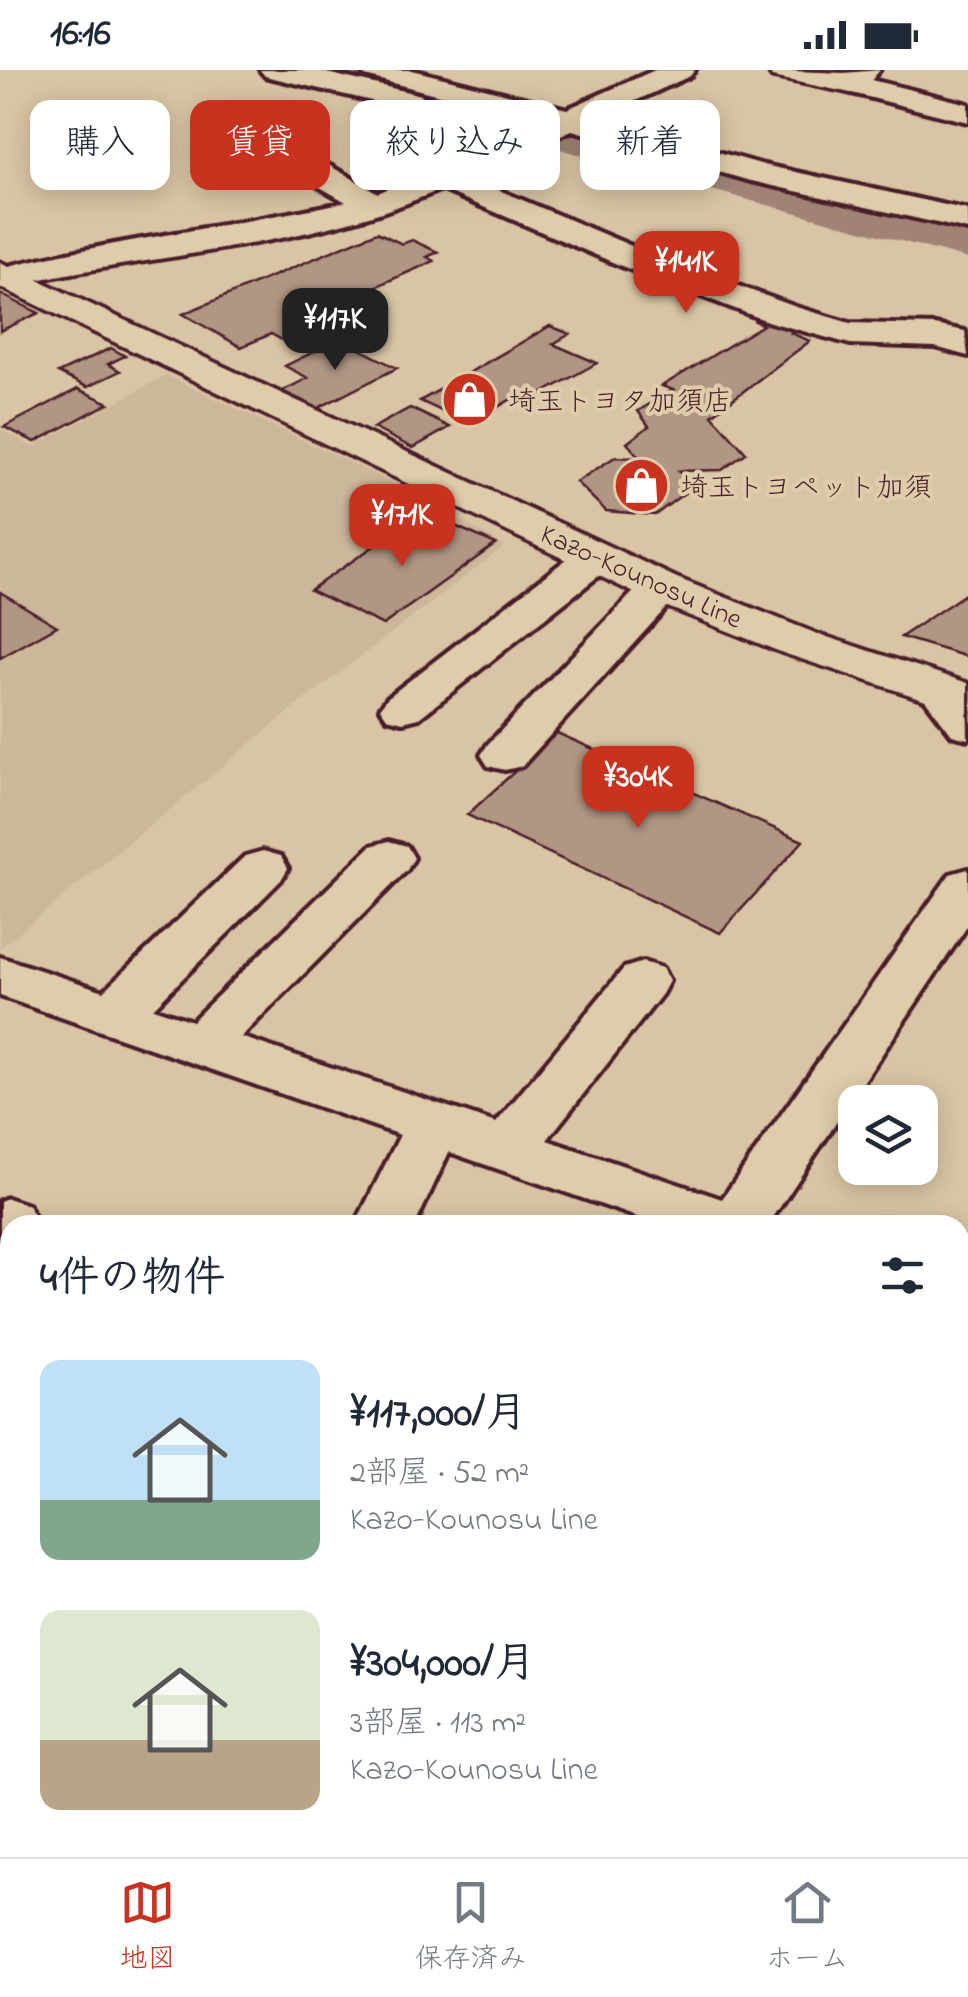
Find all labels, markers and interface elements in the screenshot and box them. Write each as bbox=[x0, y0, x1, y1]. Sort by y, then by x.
text: 16:16 bbox=[50, 7, 111, 63]
chip: 購入 bbox=[30, 100, 170, 190]
chip: 賃貸 bbox=[190, 100, 330, 190]
chip: 絞り込み bbox=[350, 100, 560, 190]
chip: 新着 bbox=[580, 100, 720, 190]
pin: ¥141K bbox=[616, 231, 756, 316]
text: ¥141K bbox=[655, 240, 717, 287]
pin: ¥117K bbox=[265, 288, 405, 373]
text: ¥117K bbox=[304, 297, 366, 344]
shop icon: 埼玉トヨタ加須店 bbox=[439, 370, 499, 430]
place label: 埼玉トヨタ加須店 bbox=[508, 383, 732, 424]
shop icon: 埼玉トヨペット加須 bbox=[611, 456, 671, 516]
place label: 埼玉トヨペット加須 bbox=[680, 469, 932, 510]
pin: ¥171K bbox=[332, 484, 472, 569]
text: ¥171K bbox=[371, 493, 433, 540]
street label: Kazo-Kounosu Line bbox=[533, 515, 748, 641]
pin: ¥304K bbox=[568, 746, 708, 831]
text: ¥304K bbox=[604, 755, 672, 802]
map controls bbox=[838, 1085, 938, 1185]
button: layers bbox=[838, 1085, 938, 1185]
icon: filters bbox=[875, 1248, 930, 1303]
text: 4件の物件 bbox=[40, 1249, 225, 1310]
text: ¥117,000/月 bbox=[350, 1384, 527, 1445]
icon: home bbox=[120, 1400, 240, 1520]
text: 2部屋 · 52 m² bbox=[350, 1451, 529, 1498]
text: Kazo-Kounosu Line bbox=[350, 1498, 598, 1545]
text: ¥304,000/月 bbox=[350, 1634, 536, 1695]
icon: home bbox=[120, 1650, 240, 1770]
text: 3部屋 · 113 m² bbox=[350, 1701, 526, 1748]
text: Kazo-Kounosu Line bbox=[350, 1748, 598, 1795]
tab: 地図 bbox=[120, 1875, 176, 1981]
tab: 保存済み bbox=[415, 1875, 527, 1981]
tab: ホーム bbox=[766, 1875, 848, 1981]

